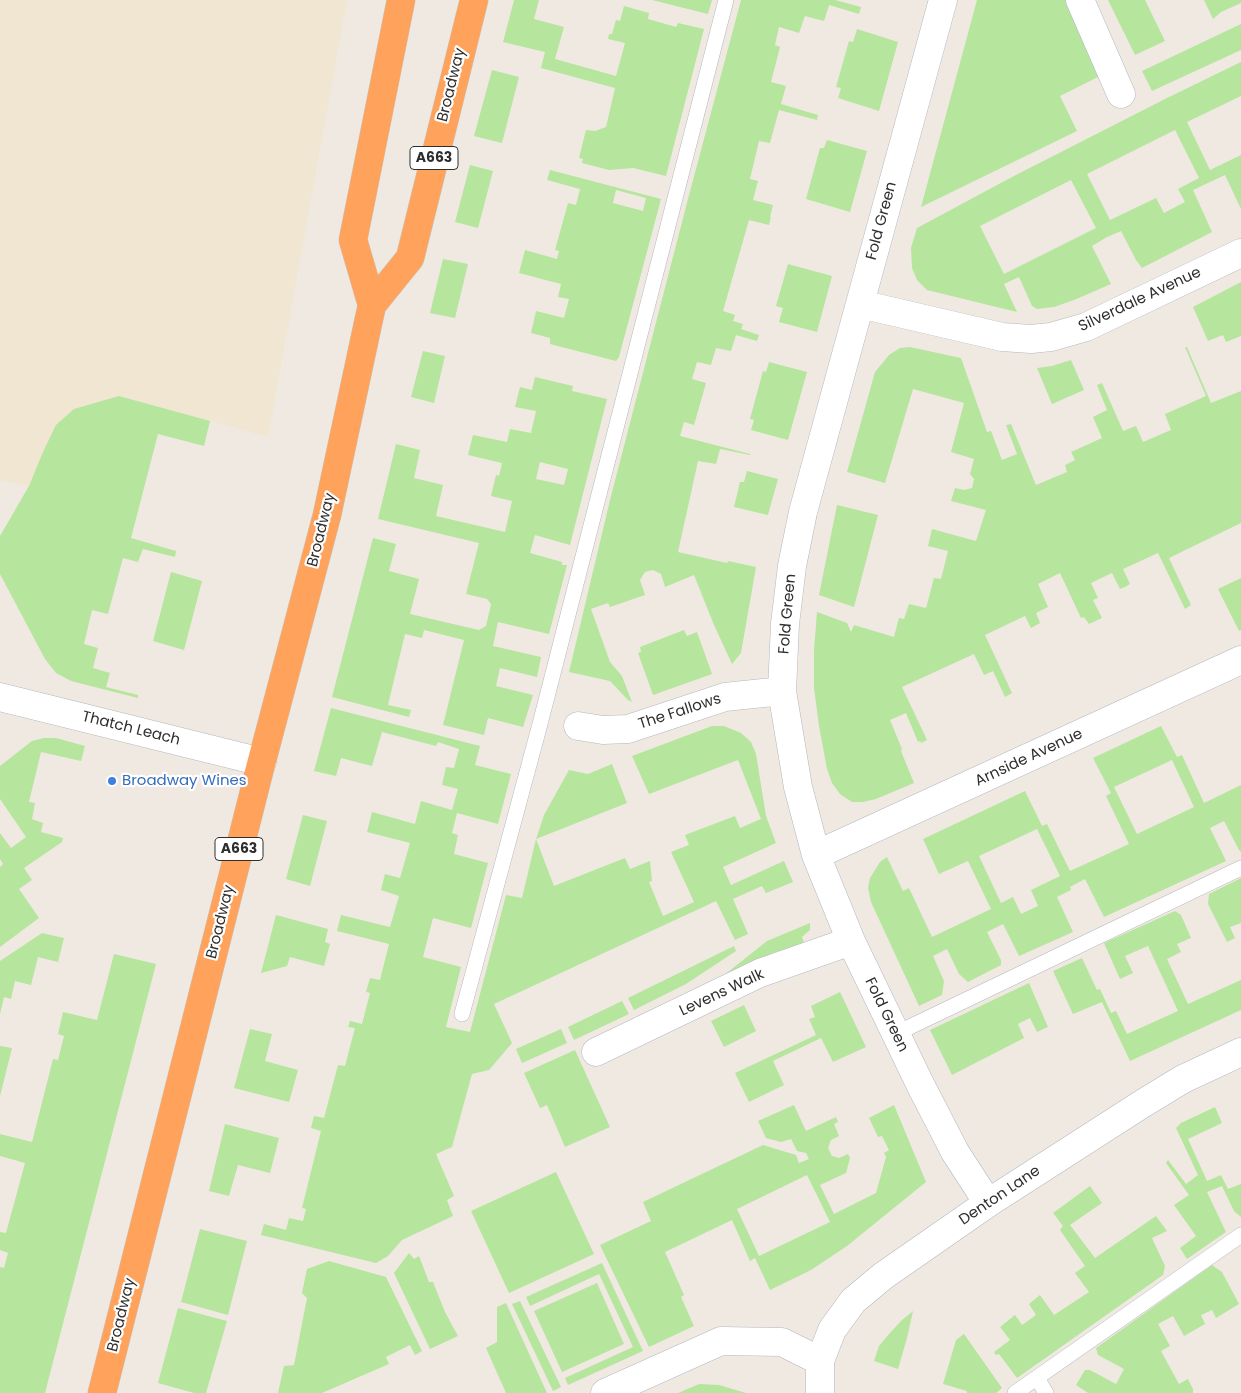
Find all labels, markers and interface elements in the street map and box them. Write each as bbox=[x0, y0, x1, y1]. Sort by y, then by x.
street label: Broadway bbox=[434, 46, 470, 124]
road number: A663 bbox=[410, 146, 458, 170]
street label: Fold Green bbox=[863, 180, 901, 262]
street label: Silverdale Avenue bbox=[1076, 264, 1204, 336]
street label: Broadway bbox=[304, 491, 340, 569]
street label: Fold Green bbox=[776, 573, 800, 655]
street label: The Fallows bbox=[636, 690, 724, 734]
street label: Thatch Leach bbox=[80, 708, 182, 750]
street label: Arnside Avenue bbox=[972, 725, 1086, 791]
place label: Broadway Wines bbox=[122, 772, 247, 790]
marker: Broadway Wines bbox=[106, 775, 118, 787]
road number: A663 bbox=[215, 838, 263, 861]
street label: Broadway bbox=[203, 883, 239, 961]
street label: Levens Walk bbox=[677, 966, 767, 1020]
street label: Fold Green bbox=[860, 975, 912, 1055]
street label: Denton Lane bbox=[956, 1162, 1044, 1230]
street label: Broadway bbox=[104, 1276, 140, 1354]

